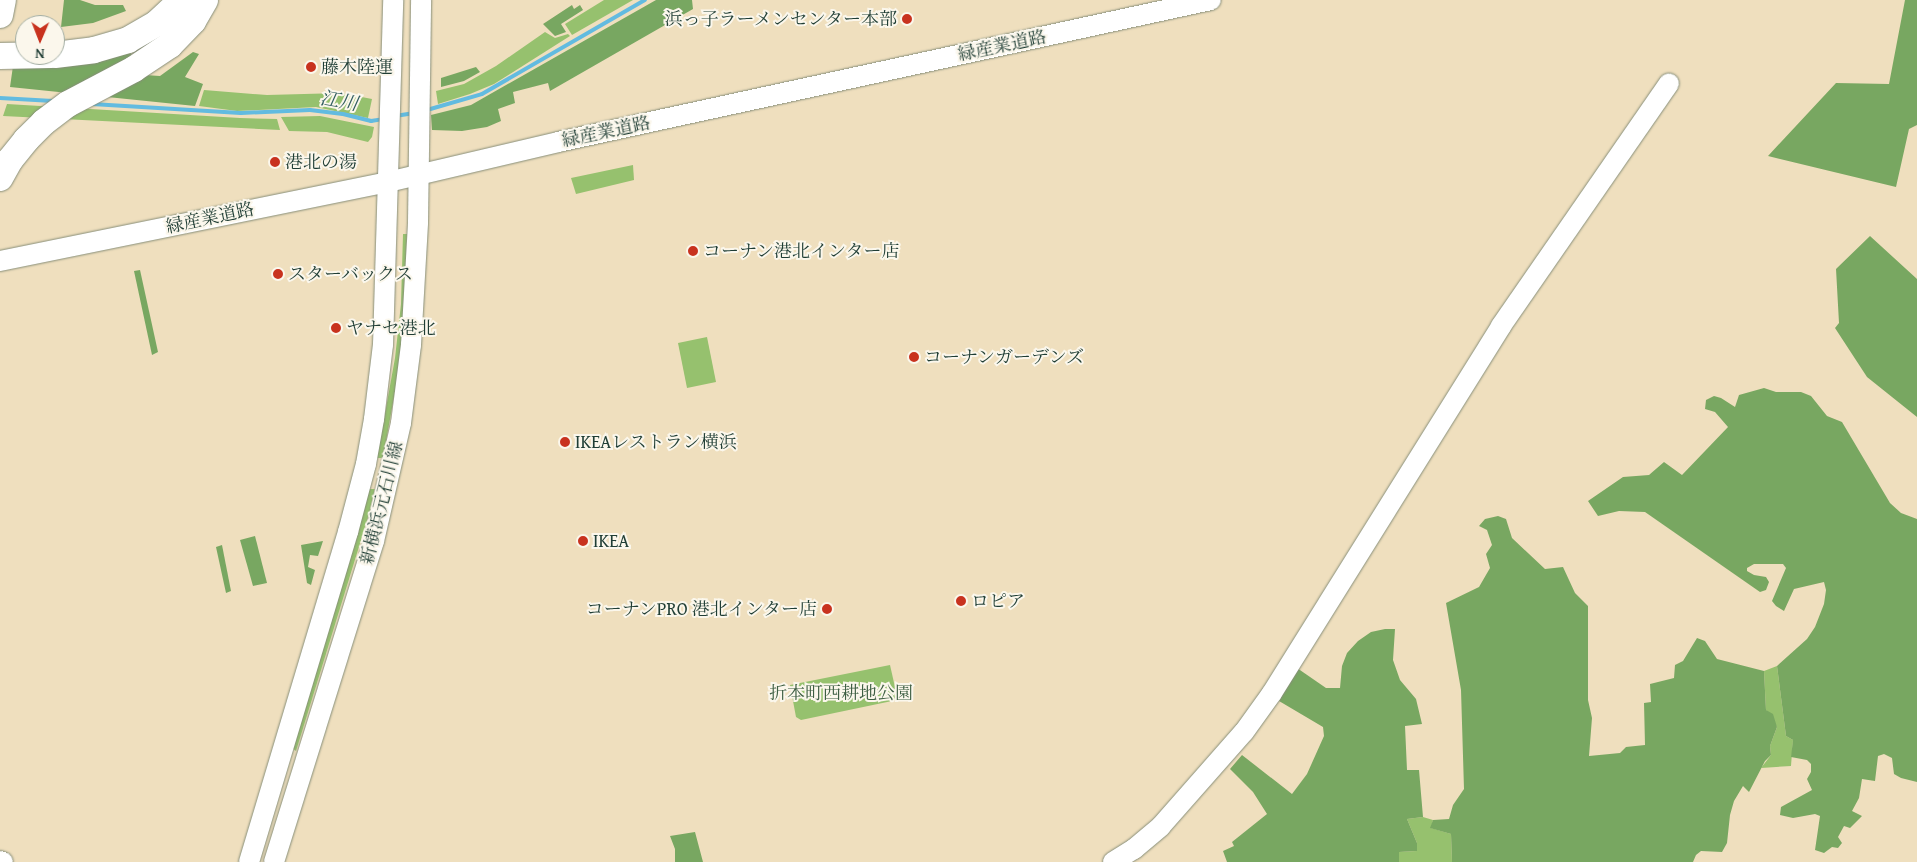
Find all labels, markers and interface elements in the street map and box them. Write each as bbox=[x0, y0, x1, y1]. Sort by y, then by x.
place label: 浜っ子ラーメンセンター本部 bbox=[663, 8, 897, 30]
marker: 浜っ子ラーメンセンター本部 bbox=[901, 13, 913, 25]
north arrow bbox=[15, 15, 65, 65]
street label: 緑産業道路 bbox=[956, 26, 1048, 66]
text: N bbox=[35, 44, 45, 64]
place label: 藤木陸運 bbox=[321, 56, 393, 78]
marker: 藤木陸運 bbox=[305, 61, 317, 73]
water label: 江川 bbox=[318, 86, 360, 116]
street label: 緑産業道路 bbox=[560, 112, 652, 152]
place label: 港北の湯 bbox=[285, 151, 357, 173]
marker: 港北の湯 bbox=[269, 156, 281, 168]
street label: 緑産業道路 bbox=[164, 198, 256, 238]
place label: コーナン港北インター店 bbox=[703, 240, 901, 262]
marker: コーナン港北インター店 bbox=[687, 245, 699, 257]
place label: スターバックス bbox=[288, 263, 414, 285]
marker: スターバックス bbox=[272, 268, 284, 280]
place label: ヤナセ港北 bbox=[346, 317, 436, 339]
marker: ヤナセ港北 bbox=[330, 322, 342, 334]
place label: コーナンガーデンズ bbox=[924, 346, 1086, 368]
marker: コーナンガーデンズ bbox=[908, 351, 920, 363]
place label: IKEAレストラン横浜 bbox=[575, 431, 737, 453]
marker: IKEAレストラン横浜 bbox=[559, 436, 571, 448]
street label: 新横浜元石川線 bbox=[356, 439, 408, 567]
place label: IKEA bbox=[593, 530, 629, 552]
marker: IKEA bbox=[577, 535, 589, 547]
place label: ロピア bbox=[971, 590, 1025, 612]
marker: ロピア bbox=[955, 595, 967, 607]
place label: コーナンPRO 港北インター店 bbox=[584, 598, 817, 620]
marker: コーナンPRO 港北インター店 bbox=[821, 603, 833, 615]
park label: 折本町西耕地公園 bbox=[769, 682, 913, 704]

